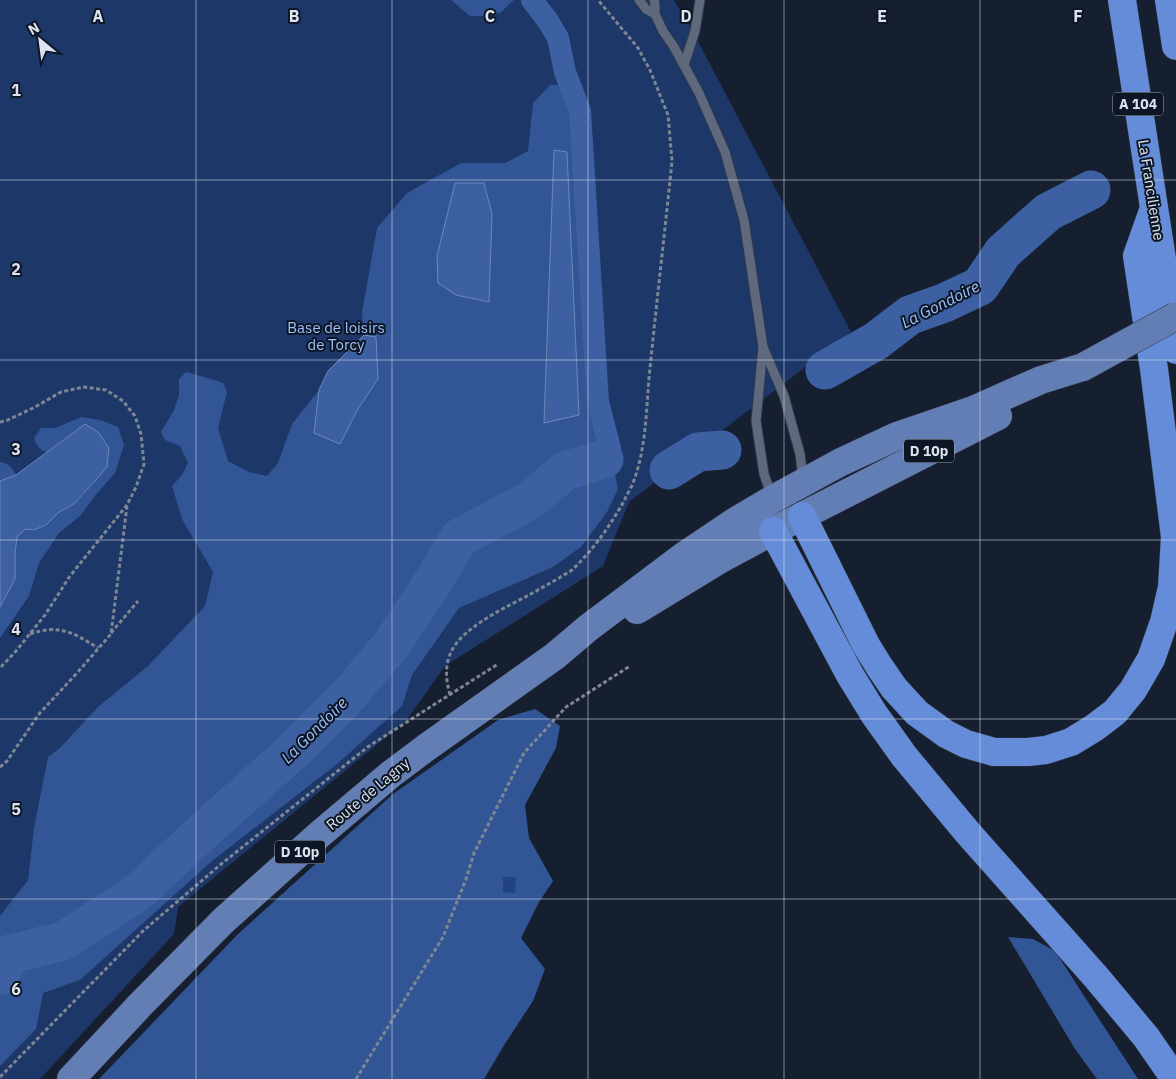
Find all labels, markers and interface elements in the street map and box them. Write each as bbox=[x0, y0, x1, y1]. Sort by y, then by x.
text: A bbox=[93, 6, 104, 26]
text: B bbox=[289, 6, 300, 26]
text: C bbox=[485, 6, 495, 26]
text: D bbox=[680, 6, 692, 26]
text: E bbox=[877, 6, 887, 26]
text: F bbox=[1073, 6, 1083, 26]
north arrow bbox=[15, 15, 65, 65]
text: N bbox=[25, 18, 42, 39]
text: 1 bbox=[11, 80, 21, 100]
road number: A 104 bbox=[1113, 92, 1163, 116]
street label: La Francilienne bbox=[1134, 138, 1169, 242]
text: 2 bbox=[11, 259, 21, 279]
water label: La Gondoire bbox=[897, 276, 983, 332]
park label: Base de loisirs de Torcy bbox=[287, 318, 385, 354]
text: 3 bbox=[11, 439, 21, 459]
road number: D 10p bbox=[904, 440, 954, 462]
text: 4 bbox=[11, 619, 21, 639]
water label: La Gondoire bbox=[277, 693, 351, 767]
street label: Route de Lagny bbox=[322, 753, 414, 834]
text: 5 bbox=[11, 799, 21, 819]
road number: D 10p bbox=[275, 840, 325, 864]
text: 6 bbox=[11, 979, 21, 999]

